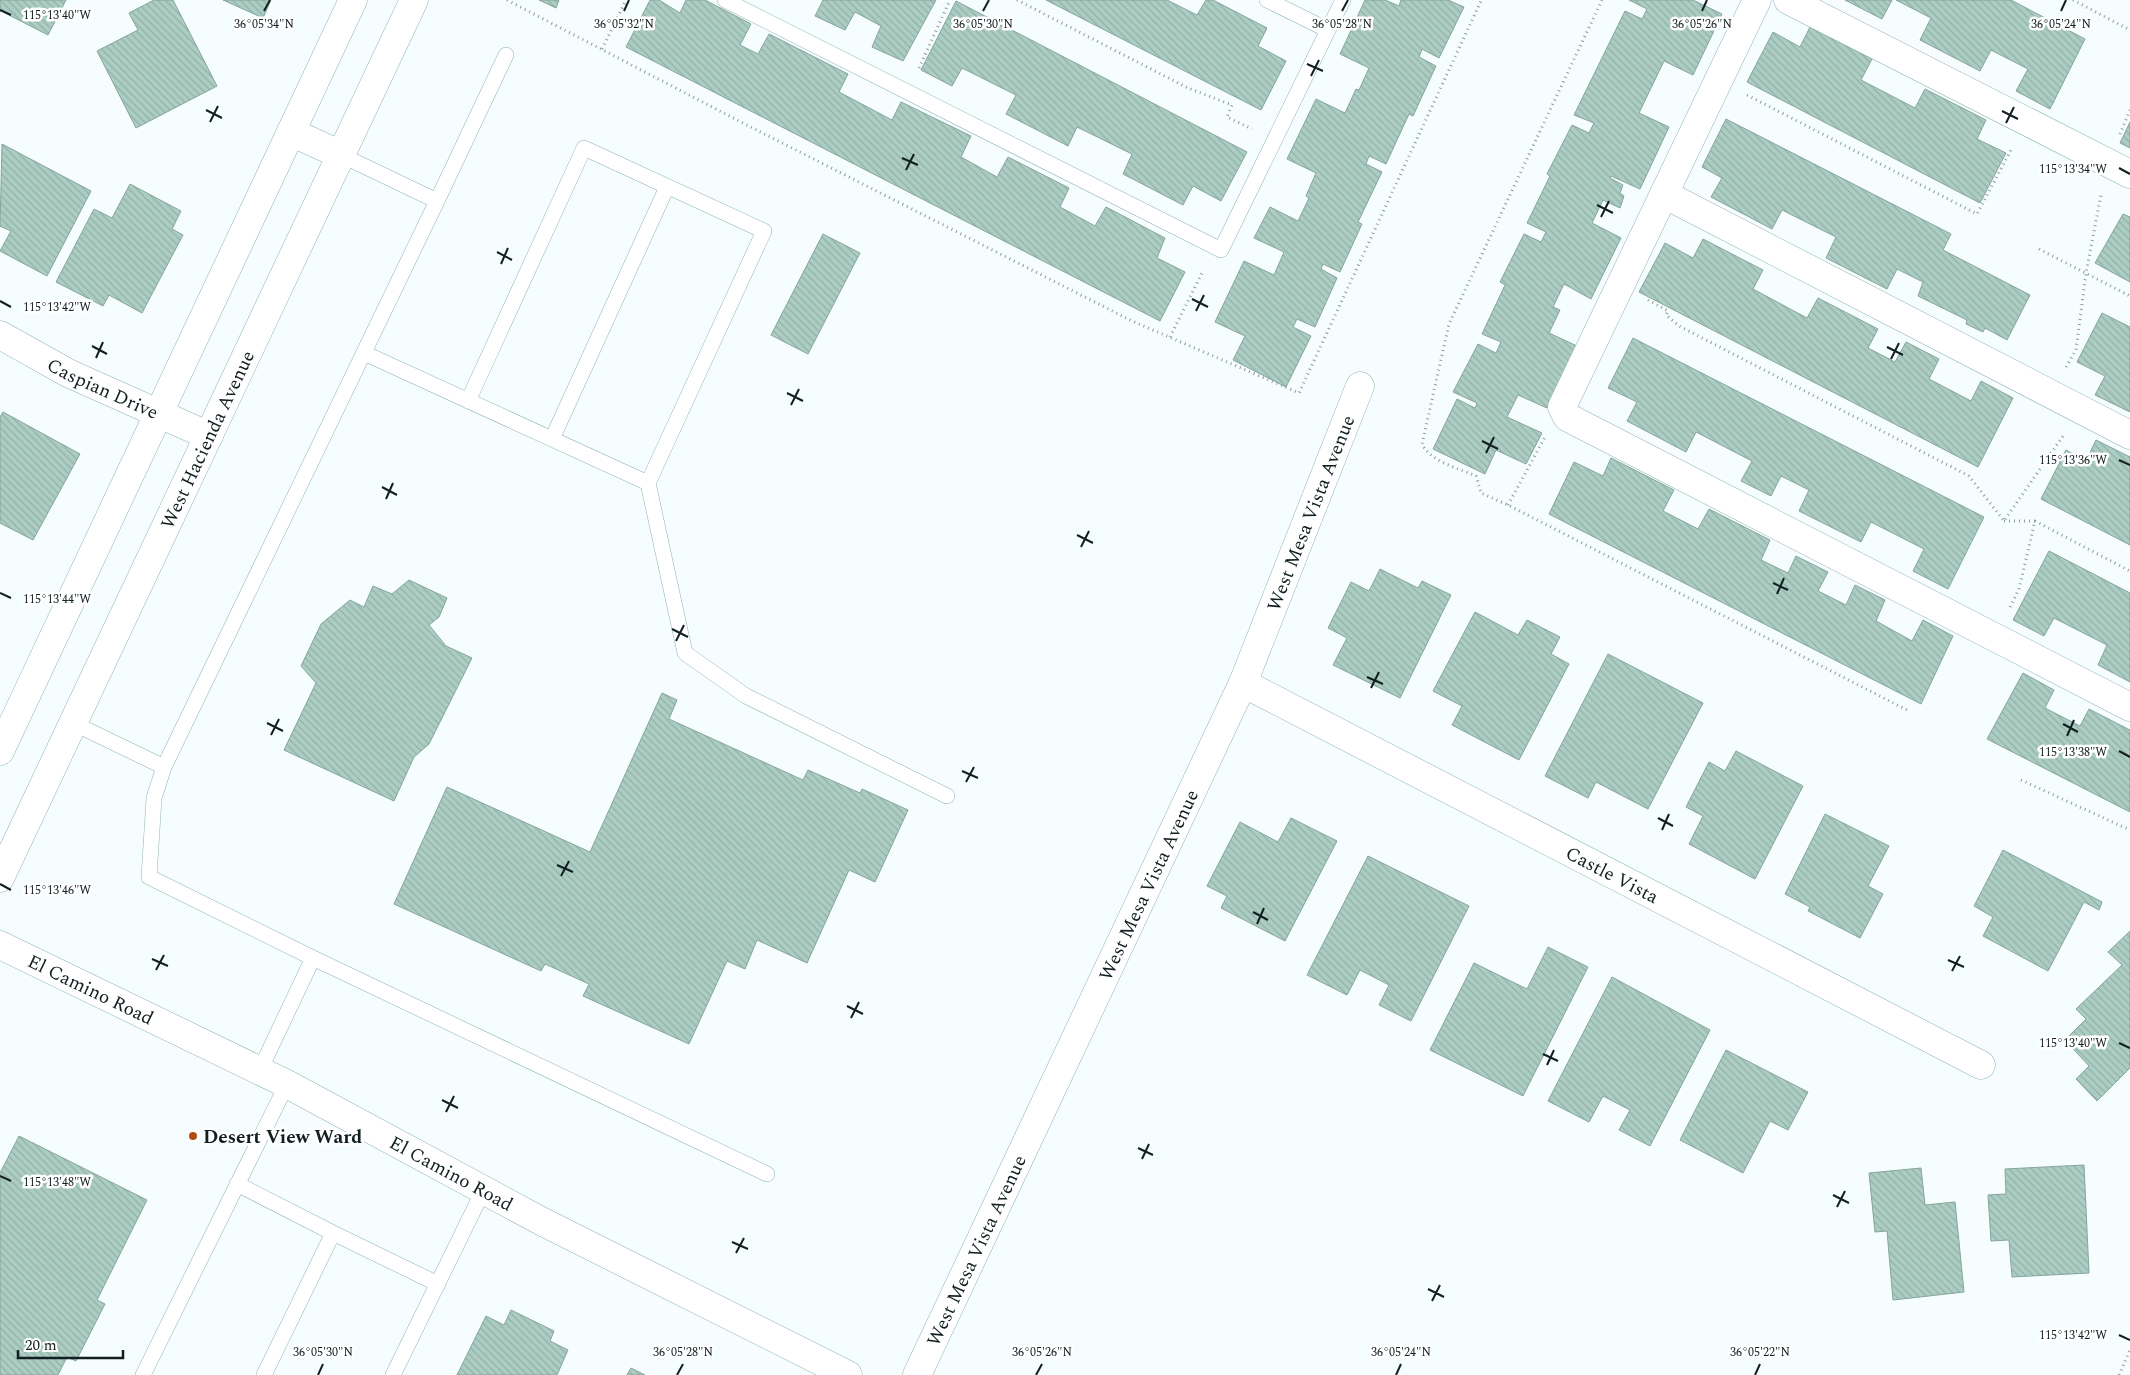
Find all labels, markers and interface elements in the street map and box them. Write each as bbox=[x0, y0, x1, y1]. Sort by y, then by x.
text: 115°13'40"W bbox=[23, 6, 91, 25]
text: 36°05'34"N bbox=[234, 15, 294, 34]
text: 36°05'32"N bbox=[594, 15, 654, 34]
text: 36°05'30"N bbox=[953, 15, 1013, 34]
text: 36°05'28"N bbox=[1312, 15, 1372, 34]
text: 36°05'26"N bbox=[1672, 15, 1732, 34]
text: 36°05'24"N bbox=[2031, 15, 2091, 34]
text: 115°13'34"W bbox=[2039, 160, 2107, 179]
text: 115°13'42"W bbox=[23, 298, 91, 317]
street label: West Hacienda Avenue bbox=[154, 346, 263, 534]
street label: Caspian Drive bbox=[41, 351, 163, 428]
street label: West Mesa Vista Avenue bbox=[1260, 411, 1363, 615]
text: 115°13'36"W bbox=[2039, 451, 2107, 470]
text: 115°13'44"W bbox=[23, 590, 91, 609]
text: 115°13'38"W bbox=[2039, 743, 2107, 762]
street label: West Mesa Vista Avenue bbox=[1092, 785, 1207, 986]
street label: Castle Vista bbox=[1560, 839, 1664, 912]
text: 115°13'46"W bbox=[23, 881, 91, 900]
street label: El Camino Road bbox=[22, 947, 158, 1033]
text: 115°13'40"W bbox=[2039, 1034, 2107, 1053]
place label: Desert View Ward bbox=[203, 1123, 362, 1152]
street label: El Camino Road bbox=[384, 1129, 518, 1219]
marker: Desert View Ward bbox=[187, 1130, 199, 1142]
street label: West Mesa Vista Avenue bbox=[920, 1150, 1035, 1351]
text: 115°13'48"W bbox=[23, 1173, 91, 1192]
text: 115°13'42"W bbox=[2039, 1326, 2107, 1345]
scale bar bbox=[18, 1328, 122, 1360]
text: 20 m bbox=[25, 1334, 57, 1357]
text: 36°05'30"N bbox=[293, 1343, 353, 1362]
text: 36°05'28"N bbox=[653, 1343, 713, 1362]
text: 36°05'26"N bbox=[1012, 1343, 1072, 1362]
text: 36°05'24"N bbox=[1371, 1343, 1431, 1362]
text: 36°05'22"N bbox=[1730, 1343, 1790, 1362]

